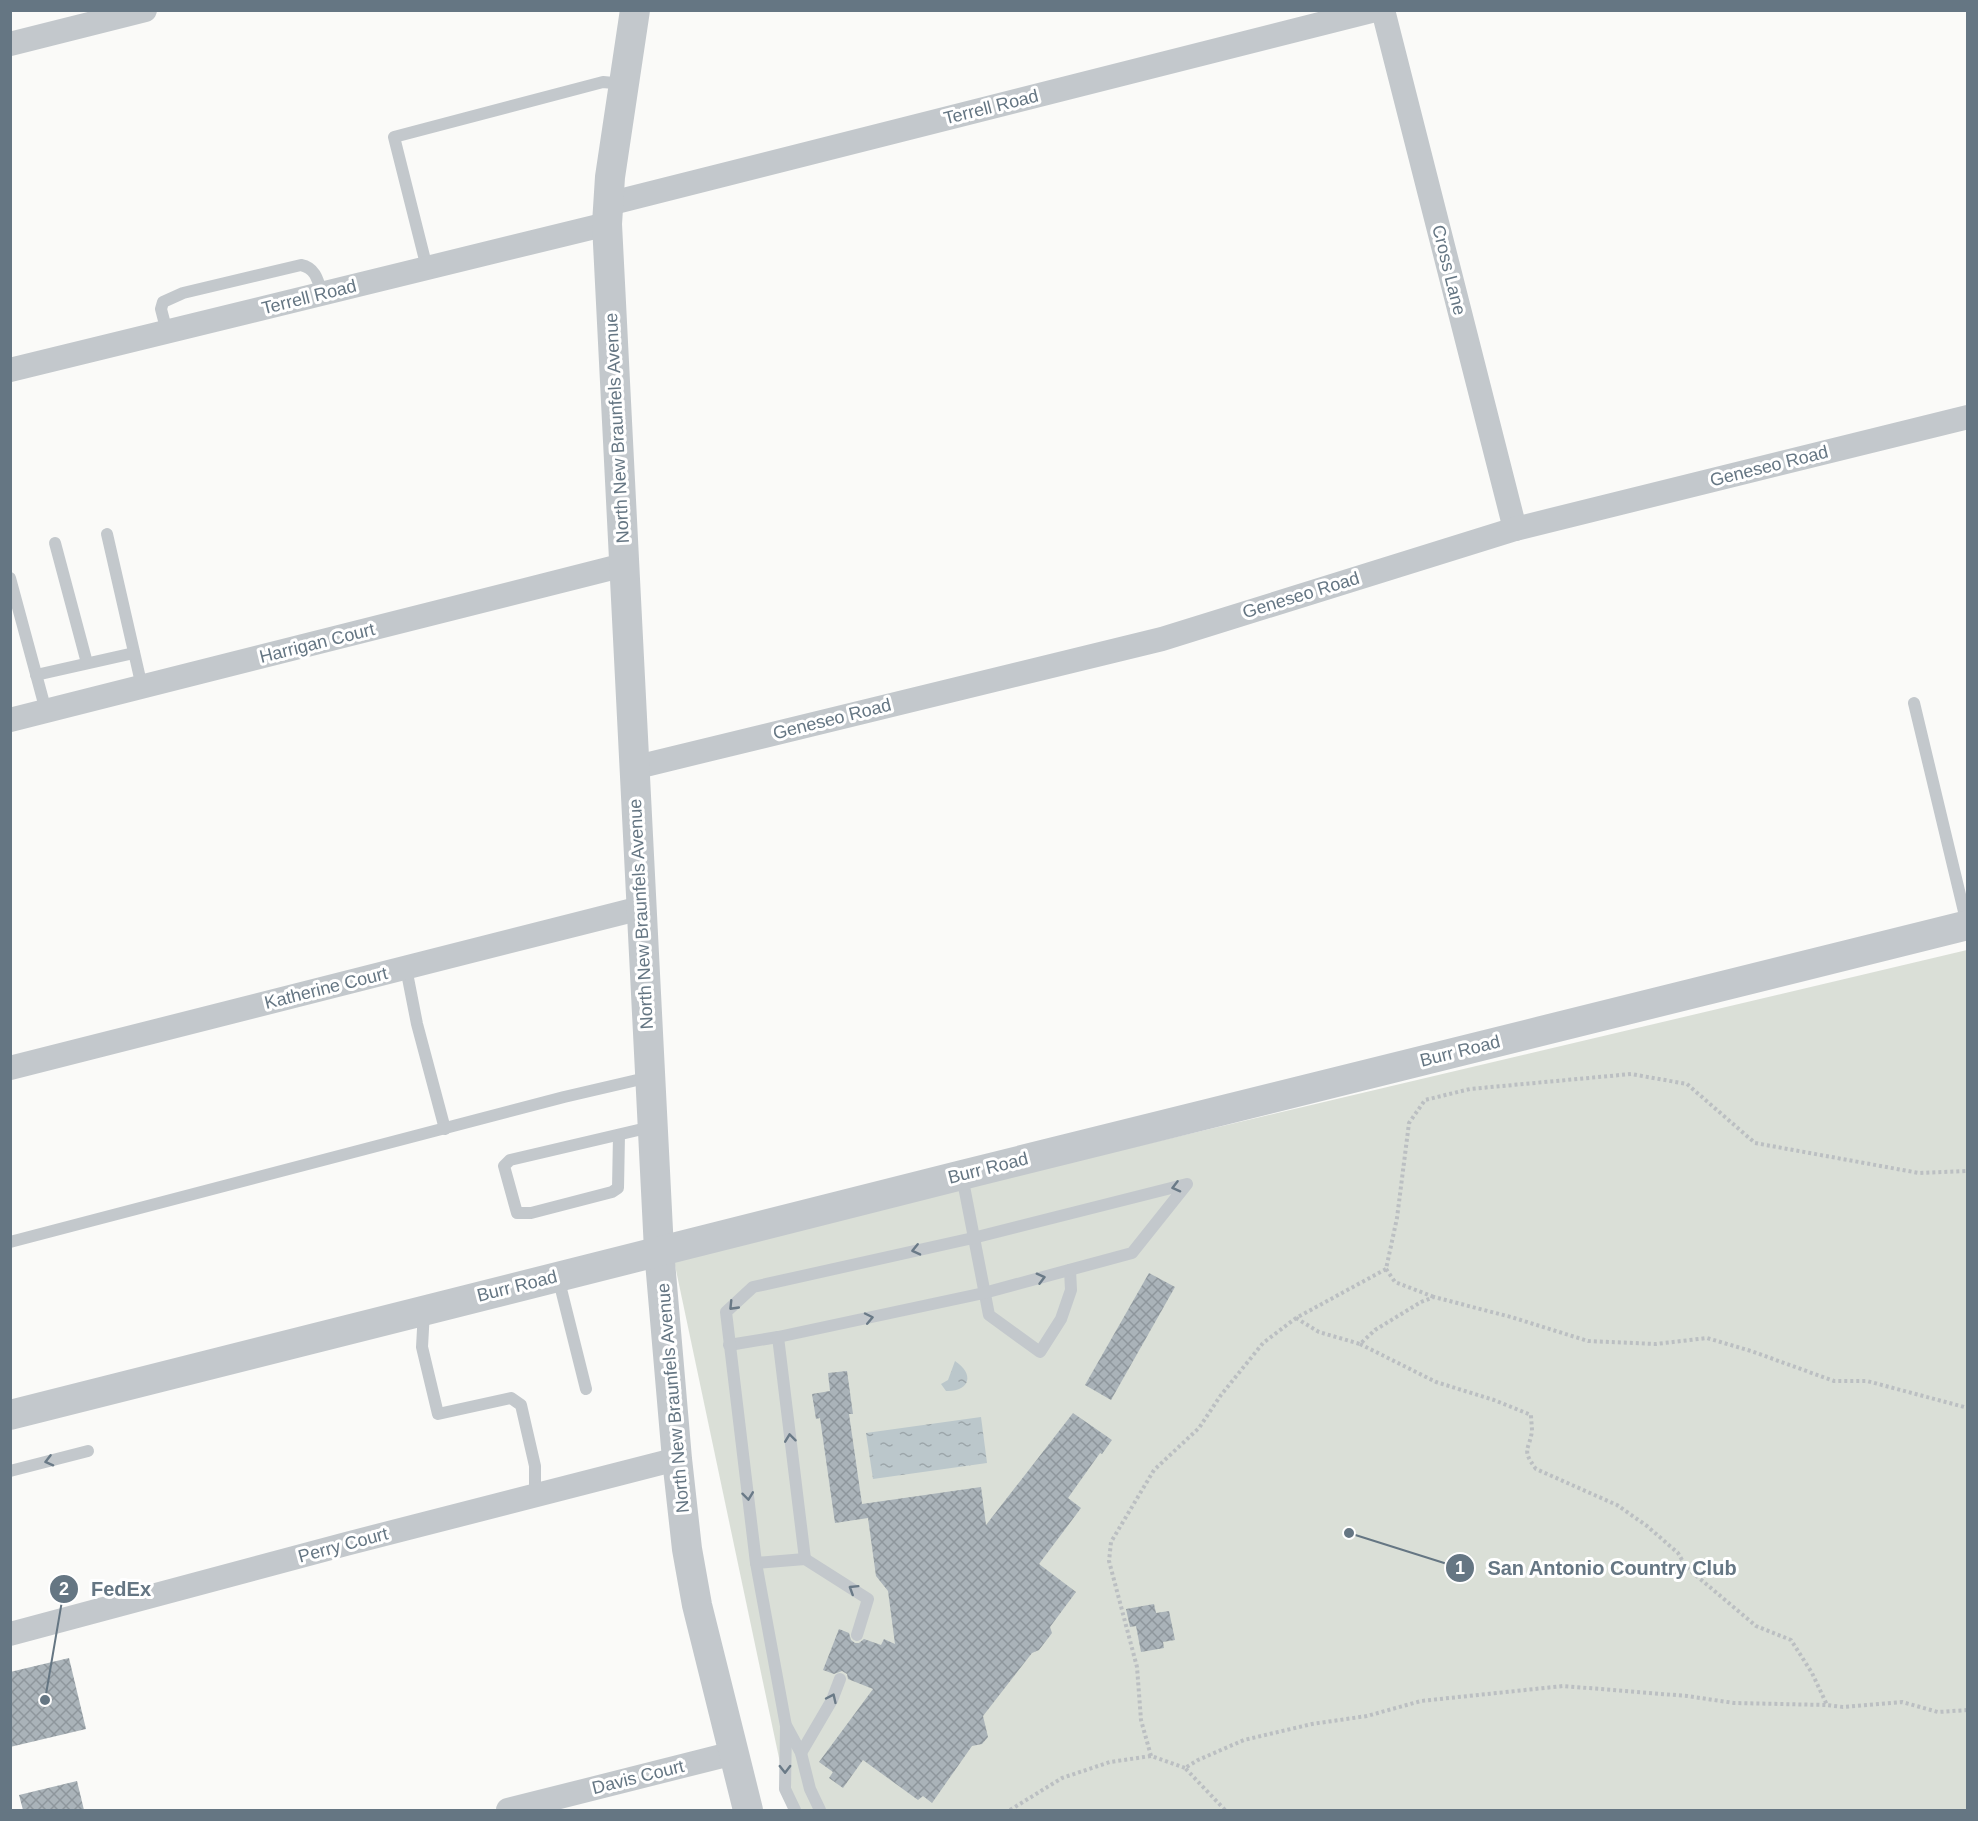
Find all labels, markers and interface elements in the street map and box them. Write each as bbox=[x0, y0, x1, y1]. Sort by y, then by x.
street label: Terrell Road bbox=[941, 86, 1041, 128]
street label: Cross Lane bbox=[1428, 223, 1470, 317]
street label: Terrell Road bbox=[259, 276, 359, 318]
street label: North New Braunfels Avenue bbox=[601, 312, 633, 544]
street label: Geneseo Road bbox=[1708, 442, 1830, 490]
street label: Geneseo Road bbox=[1240, 568, 1362, 622]
street label: Harrigan Court bbox=[257, 619, 377, 667]
street label: Geneseo Road bbox=[771, 695, 893, 743]
street label: North New Braunfels Avenue bbox=[625, 798, 657, 1030]
street label: Katherine Court bbox=[262, 963, 390, 1013]
street label: Burr Road bbox=[1418, 1031, 1502, 1071]
street label: Burr Road bbox=[946, 1148, 1030, 1188]
one-way arrow bbox=[1171, 1180, 1181, 1192]
one-way arrow bbox=[911, 1243, 921, 1256]
street label: Burr Road bbox=[475, 1266, 559, 1306]
one-way arrow bbox=[1035, 1273, 1045, 1285]
street label: North New Braunfels Avenue bbox=[653, 1282, 693, 1514]
one-way arrow bbox=[729, 1299, 740, 1309]
one-way arrow bbox=[864, 1312, 874, 1325]
one-way arrow bbox=[785, 1434, 797, 1443]
one-way arrow bbox=[45, 1454, 55, 1467]
one-way arrow bbox=[741, 1492, 753, 1501]
street label: Perry Court bbox=[296, 1523, 390, 1567]
callout: San Antonio Country Club bbox=[1445, 1549, 1749, 1587]
text: San Antonio Country Club bbox=[1487, 1557, 1737, 1579]
text: 1 bbox=[1455, 1558, 1465, 1578]
callout: FedEx bbox=[49, 1570, 163, 1608]
text: FedEx bbox=[91, 1578, 151, 1600]
text: 2 bbox=[59, 1579, 69, 1599]
one-way arrow bbox=[848, 1585, 859, 1596]
one-way arrow bbox=[824, 1694, 836, 1705]
street label: Davis Court bbox=[590, 1756, 686, 1798]
one-way arrow bbox=[779, 1765, 791, 1774]

